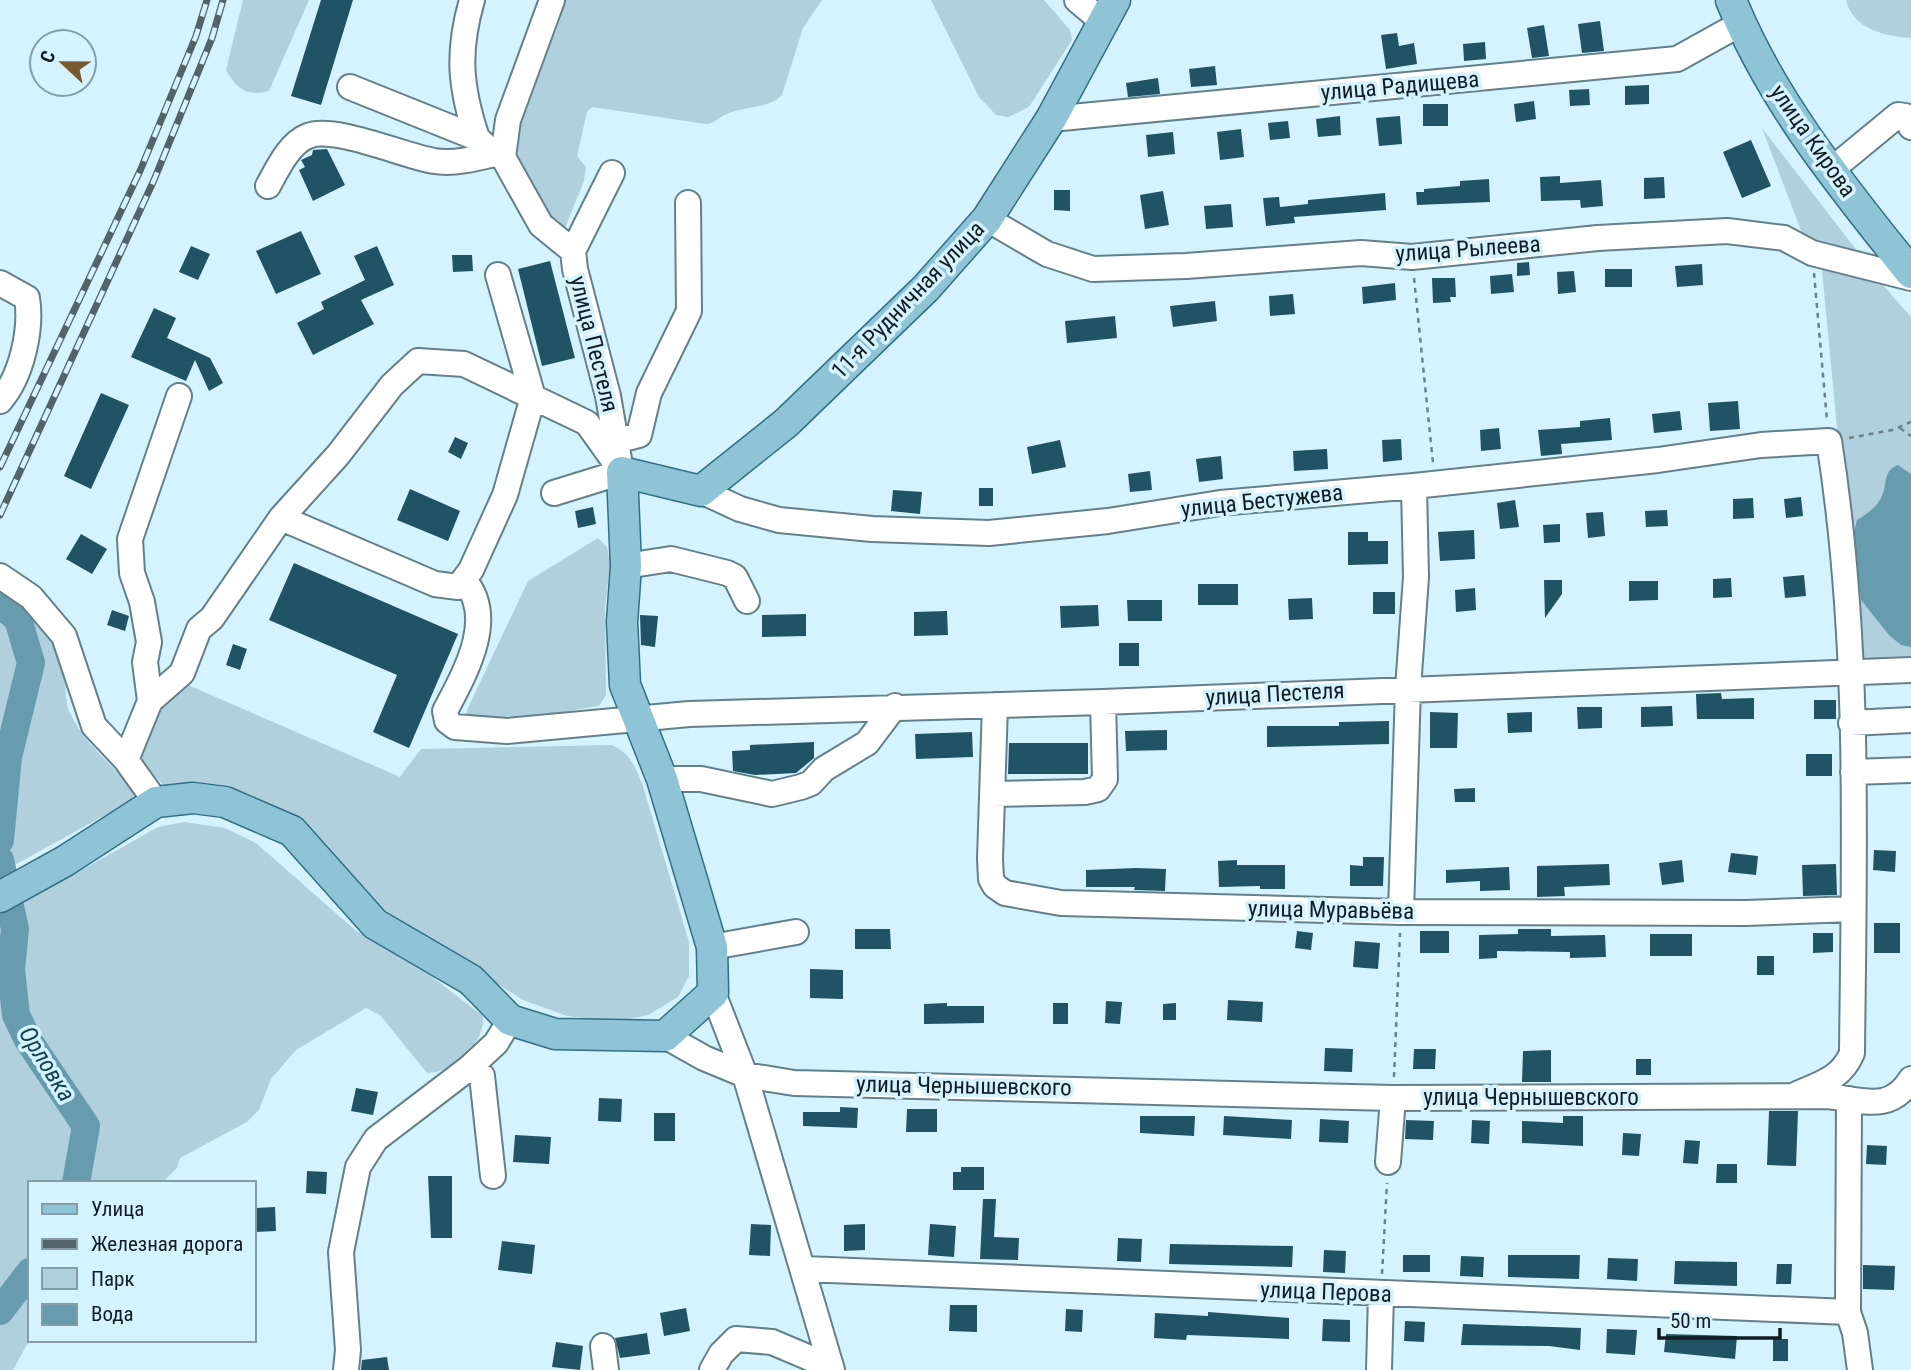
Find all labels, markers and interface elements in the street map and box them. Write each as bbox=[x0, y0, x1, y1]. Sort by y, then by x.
north arrow bbox=[28, 28, 98, 98]
text: С bbox=[35, 47, 60, 66]
street label: улица Радищева bbox=[1320, 66, 1480, 106]
street label: улица Кирова bbox=[1764, 80, 1862, 202]
street label: 11-я Рудничная улица bbox=[826, 216, 990, 384]
street label: улица Рылеева bbox=[1395, 230, 1541, 268]
street label: улица Пестеля bbox=[564, 273, 624, 415]
street label: улица Бестужева bbox=[1180, 479, 1344, 523]
street label: улица Пестеля bbox=[1205, 677, 1345, 711]
street label: улица Муравьёва bbox=[1248, 895, 1414, 925]
water label: Орловка bbox=[13, 1021, 81, 1107]
street label: улица Чернышевского bbox=[856, 1071, 1072, 1101]
street label: улица Чернышевского bbox=[1423, 1084, 1639, 1111]
legend bbox=[28, 1181, 256, 1342]
text: Улица bbox=[91, 1197, 144, 1221]
text: Железная дорога bbox=[91, 1232, 243, 1256]
text: Парк bbox=[91, 1267, 135, 1291]
street label: улица Перова bbox=[1260, 1276, 1392, 1308]
scale bar bbox=[1659, 1296, 1780, 1340]
text: Вода bbox=[91, 1302, 134, 1326]
text: 50 m bbox=[1670, 1309, 1711, 1333]

